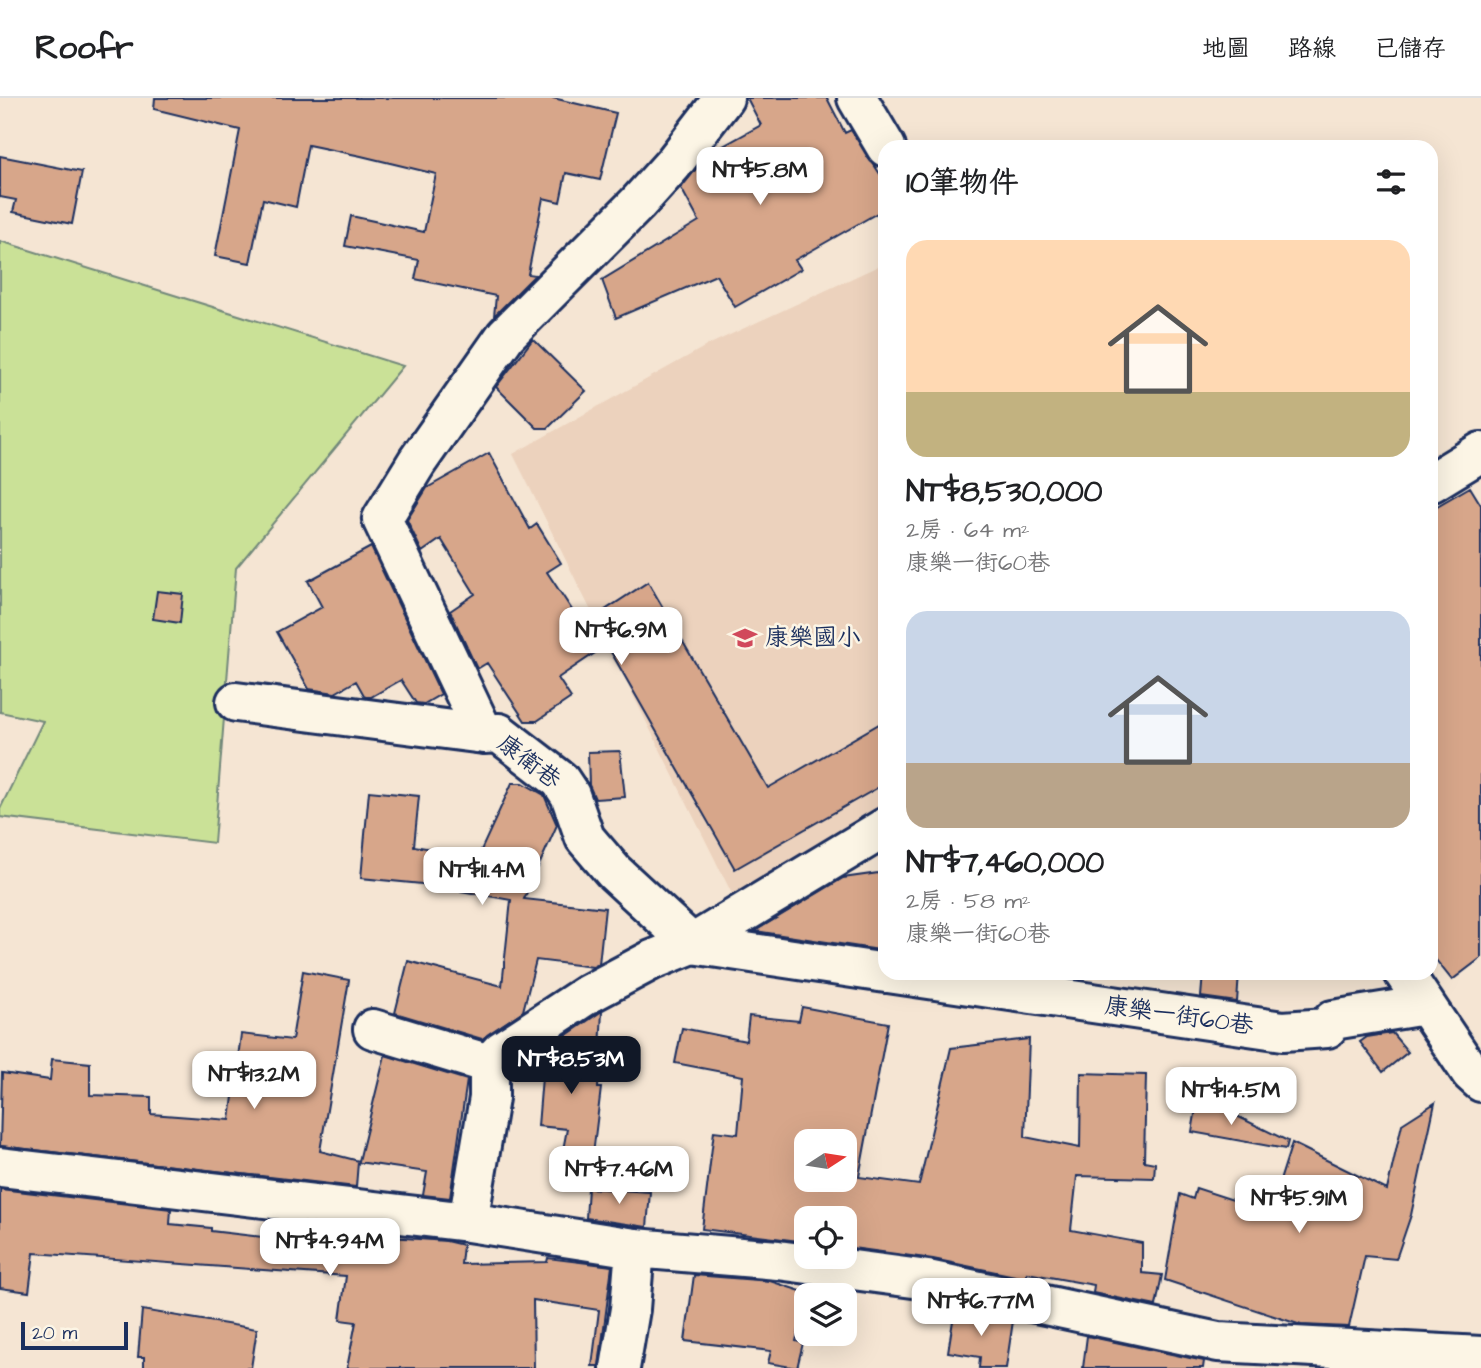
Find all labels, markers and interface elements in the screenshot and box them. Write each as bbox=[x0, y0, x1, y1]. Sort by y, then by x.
text: Roofr bbox=[35, 25, 133, 71]
text: 地圖 bbox=[1202, 32, 1250, 66]
text: 路線 bbox=[1288, 32, 1336, 66]
text: 已儲存 bbox=[1374, 32, 1446, 66]
pin: NT$5.8M bbox=[695, 148, 825, 207]
text: NT$5.8M bbox=[712, 154, 808, 186]
text: 10筆物件 bbox=[906, 162, 1019, 204]
icon: filters bbox=[1372, 163, 1410, 201]
icon: home bbox=[1095, 286, 1221, 412]
text: NT$8,530,000 bbox=[906, 471, 1103, 513]
text: 2房 · 64 m² bbox=[906, 514, 1030, 546]
text: 康樂一街60巷 bbox=[906, 547, 1050, 579]
pin: NT$6.9M bbox=[556, 608, 686, 667]
text: NT$6.9M bbox=[575, 614, 667, 646]
place label: 康樂國小 bbox=[765, 621, 861, 655]
school or university icon: 康樂國小 bbox=[731, 624, 759, 652]
icon: home bbox=[1095, 657, 1221, 783]
street label: 康衛巷 bbox=[490, 727, 568, 797]
text: NT$7,460,000 bbox=[906, 842, 1104, 884]
pin: NT$11.4M bbox=[410, 848, 554, 907]
text: NT$11.4M bbox=[439, 854, 525, 886]
text: 2房 · 58 m² bbox=[906, 885, 1031, 917]
text: 康樂一街60巷 bbox=[906, 918, 1050, 950]
street label: 康樂一街60巷 bbox=[1102, 989, 1256, 1043]
pin: NT$8.53M bbox=[499, 1037, 643, 1096]
text: NT$8.53M bbox=[518, 1043, 624, 1075]
pin: NT$13.2M bbox=[182, 1052, 326, 1111]
text: NT$13.2M bbox=[208, 1058, 300, 1090]
pin: NT$14.5M bbox=[1159, 1068, 1303, 1127]
text: NT$14.5M bbox=[1182, 1074, 1280, 1106]
north arrow bbox=[794, 1129, 858, 1192]
map controls bbox=[794, 1129, 857, 1346]
pin: NT$7.46M bbox=[547, 1146, 691, 1206]
text: NT$7.46M bbox=[565, 1153, 673, 1185]
pin: NT$5.91M bbox=[1227, 1176, 1371, 1235]
text: NT$5.91M bbox=[1251, 1182, 1347, 1214]
button: locate bbox=[794, 1206, 857, 1269]
pin: NT$4.94M bbox=[258, 1218, 402, 1278]
text: NT$4.94M bbox=[276, 1225, 384, 1257]
pin: NT$6.77M bbox=[909, 1278, 1053, 1338]
button: layers bbox=[794, 1283, 857, 1346]
text: NT$6.77M bbox=[928, 1285, 1034, 1317]
scale bar bbox=[21, 1319, 128, 1351]
text: 20 m bbox=[32, 1320, 77, 1347]

